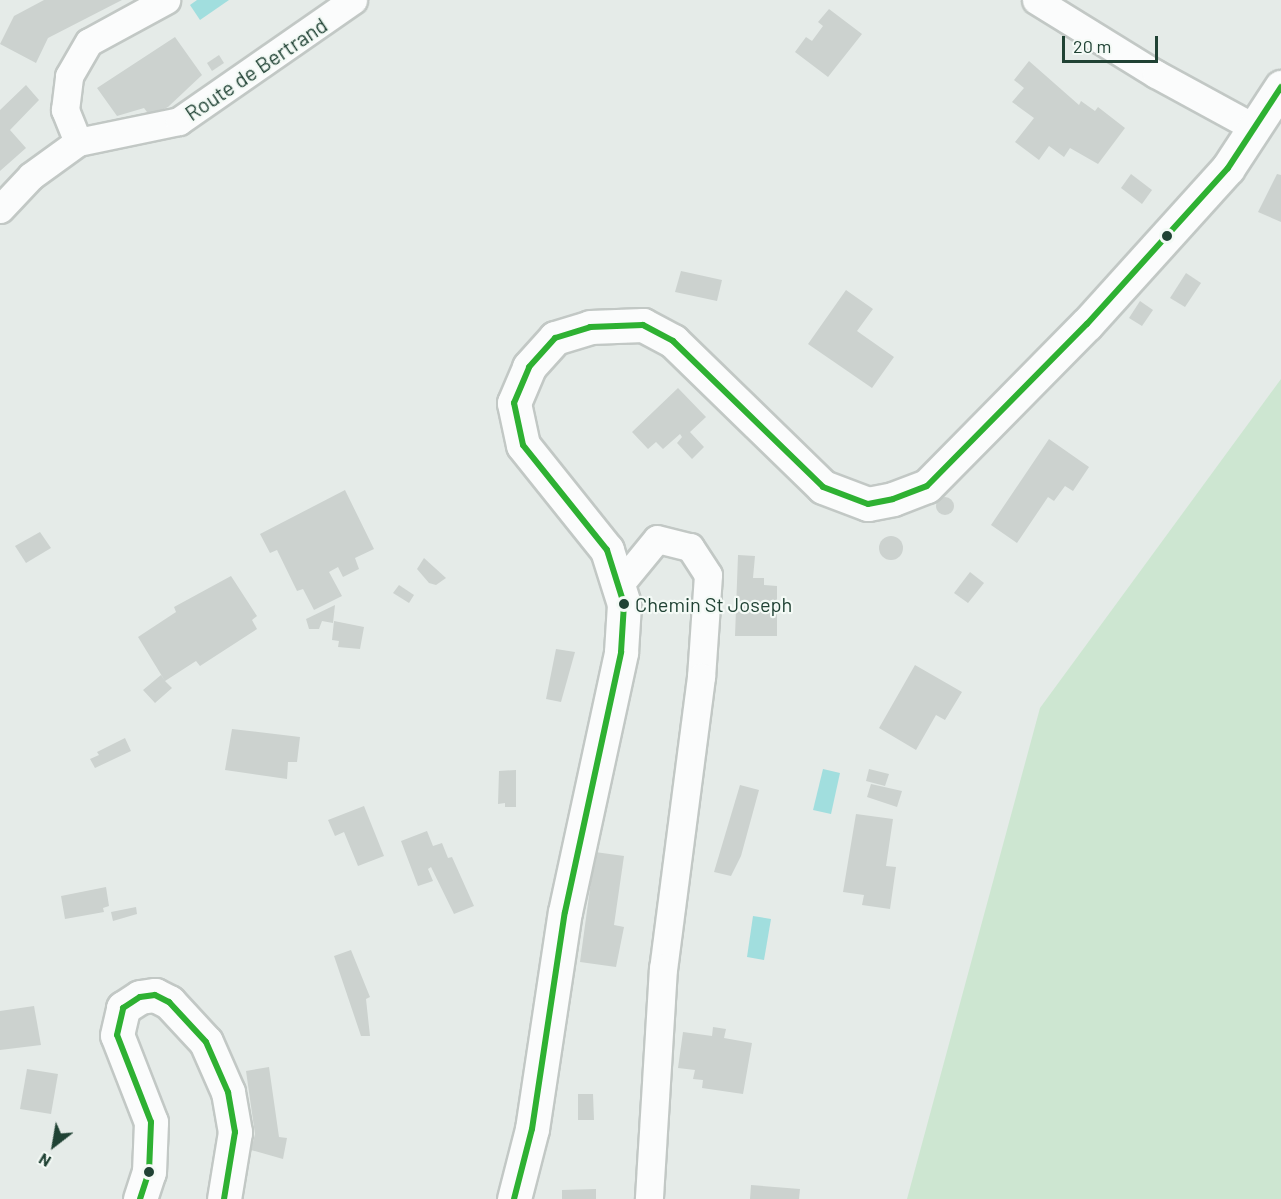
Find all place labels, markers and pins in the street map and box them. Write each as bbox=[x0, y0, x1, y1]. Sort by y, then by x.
unlabelled marker bbox=[1161, 230, 1173, 242]
place label: Chemin St Joseph bbox=[635, 592, 792, 616]
marker: Chemin St Joseph bbox=[618, 598, 630, 610]
unlabelled marker bbox=[143, 1166, 155, 1178]

